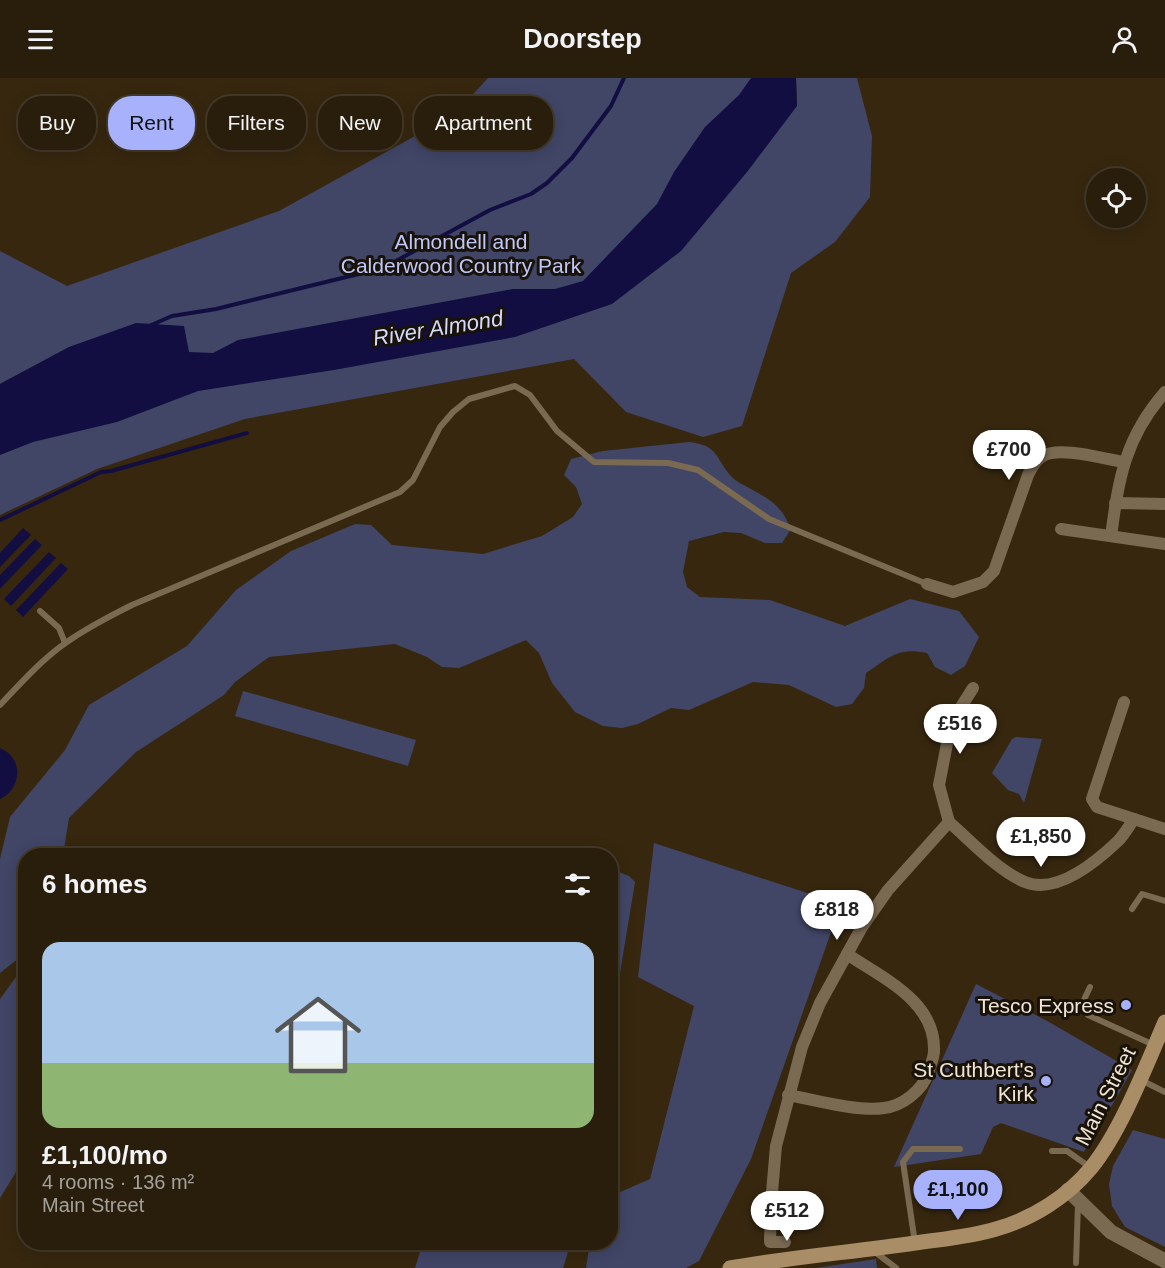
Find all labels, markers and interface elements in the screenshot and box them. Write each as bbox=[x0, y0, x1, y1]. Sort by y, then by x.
icon: menu bbox=[24, 23, 57, 56]
icon: person bbox=[1108, 23, 1141, 56]
text: Doorstep bbox=[523, 24, 642, 54]
chip: Buy bbox=[18, 96, 96, 150]
chip: Rent bbox=[108, 96, 195, 150]
chip: Filters bbox=[207, 96, 306, 150]
chip: New bbox=[318, 96, 402, 150]
chip: Apartment bbox=[414, 96, 553, 150]
map controls bbox=[1086, 168, 1146, 228]
button: locate bbox=[1086, 168, 1146, 228]
park label: Almondell and Calderwood Country Park bbox=[341, 230, 582, 277]
water label: River Almond bbox=[371, 305, 506, 351]
pin: £700 bbox=[973, 430, 1045, 481]
text: £700 bbox=[987, 438, 1031, 460]
pin: £516 bbox=[924, 704, 996, 755]
text: £516 bbox=[938, 712, 982, 734]
pin: £1,850 bbox=[992, 817, 1090, 868]
text: £1,850 bbox=[1010, 825, 1072, 847]
icon: filters bbox=[561, 868, 594, 901]
text: 6 homes bbox=[42, 869, 148, 899]
pin: £818 bbox=[801, 890, 873, 941]
text: £818 bbox=[815, 898, 859, 920]
icon: home bbox=[264, 981, 372, 1089]
place label: Tesco Express bbox=[977, 994, 1114, 1017]
marker: Tesco Express bbox=[1119, 998, 1133, 1012]
street label: Main Street bbox=[1070, 1043, 1140, 1149]
place label: St Cuthbert's Kirk bbox=[913, 1058, 1034, 1105]
marker: St Cuthbert's Kirk bbox=[1039, 1074, 1053, 1088]
text: £1,100/mo bbox=[42, 1140, 168, 1170]
pin: £1,100 bbox=[909, 1170, 1007, 1221]
text: 4 rooms · 136 m² bbox=[42, 1171, 194, 1193]
text: £1,100 bbox=[927, 1178, 989, 1200]
pin: £512 bbox=[751, 1191, 823, 1242]
text: Main Street bbox=[42, 1194, 144, 1216]
text: £512 bbox=[765, 1199, 809, 1221]

